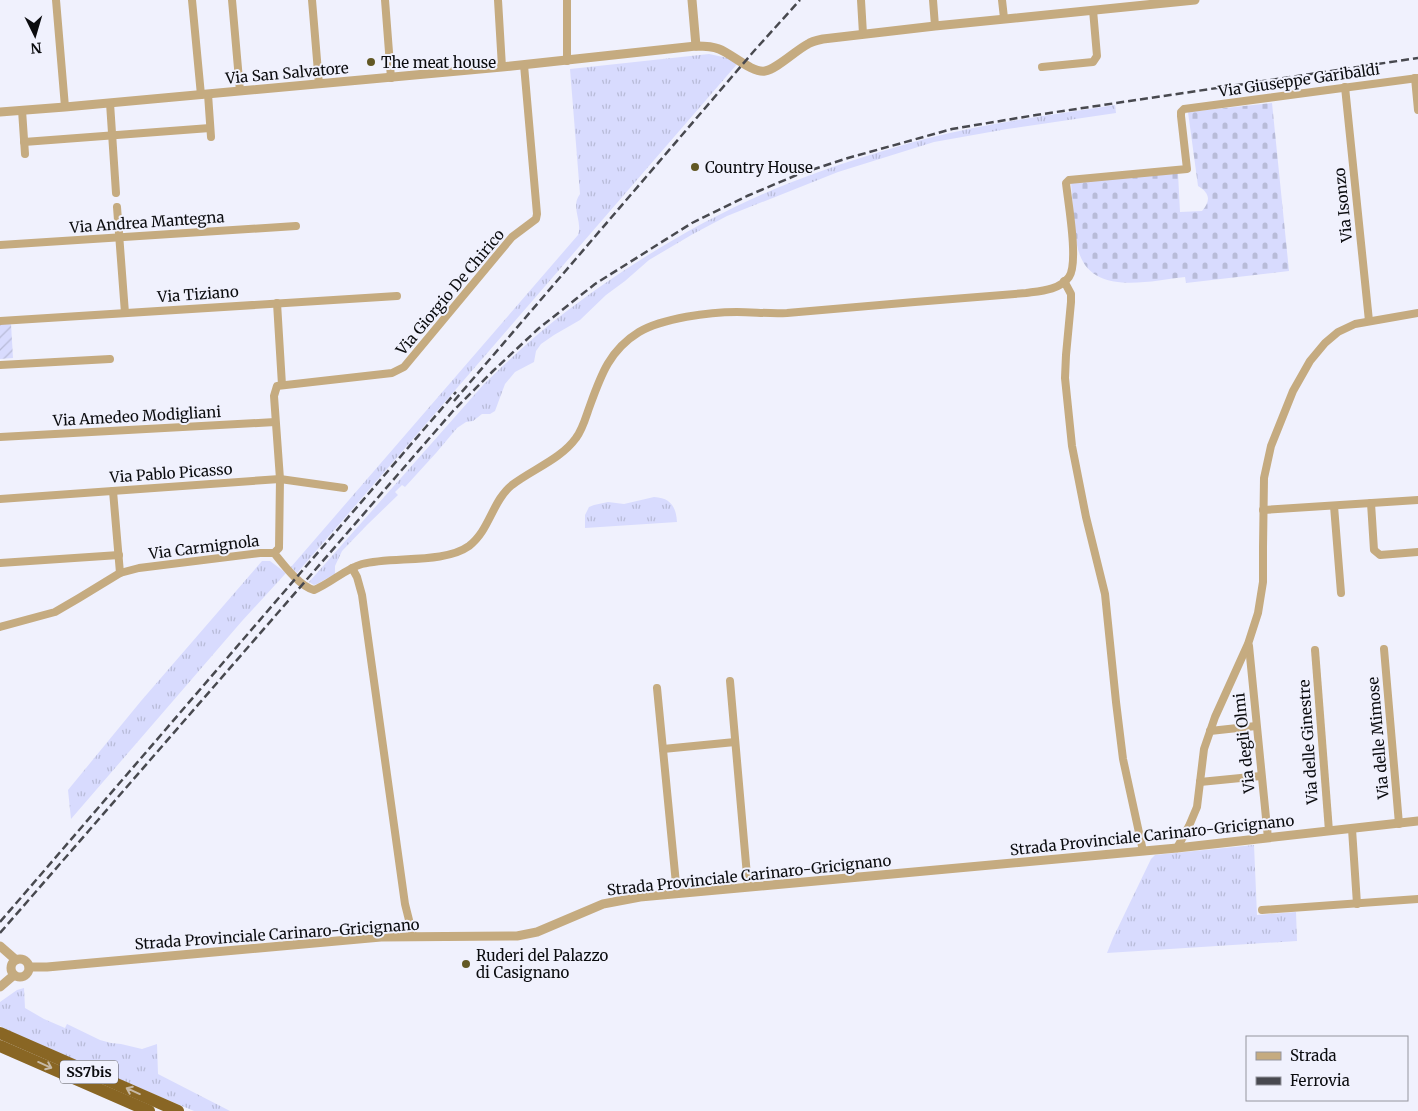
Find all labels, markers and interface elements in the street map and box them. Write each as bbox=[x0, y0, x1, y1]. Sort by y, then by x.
north arrow bbox=[10, 10, 60, 60]
text: N bbox=[30, 39, 42, 57]
place label: The meat house bbox=[381, 53, 496, 72]
marker: The meat house bbox=[365, 56, 377, 68]
street label: Via San Salvatore bbox=[224, 58, 350, 88]
street label: Via Giuseppe Garibaldi bbox=[1216, 59, 1381, 101]
place label: Country House bbox=[705, 158, 813, 177]
marker: Country House bbox=[689, 161, 701, 173]
street label: Via Isonzo bbox=[1330, 167, 1356, 244]
street label: Via Andrea Mantegna bbox=[68, 207, 225, 237]
street label: Via Giorgio De Chirico bbox=[391, 225, 508, 360]
street label: Via Tiziano bbox=[156, 282, 239, 306]
street label: Via Amedeo Modigliani bbox=[51, 402, 222, 430]
street label: Via Pablo Picasso bbox=[108, 459, 233, 487]
street label: Via Carmignola bbox=[147, 531, 260, 563]
street label: Via delle Mimose bbox=[1363, 676, 1393, 801]
street label: Via delle Ginestre bbox=[1294, 679, 1322, 806]
street label: Via degli Olmi bbox=[1229, 692, 1259, 795]
street label: Strada Provinciale Carinaro-Gricignano bbox=[1009, 811, 1295, 859]
street label: Strada Provinciale Carinaro-Gricignano bbox=[606, 851, 892, 899]
street label: Strada Provinciale Carinaro-Gricignano bbox=[134, 915, 420, 953]
place label: Ruderi del Palazzo di Casignano bbox=[476, 946, 608, 982]
marker: Ruderi del Palazzo di Casignano bbox=[460, 958, 472, 970]
legend bbox=[1246, 1036, 1408, 1101]
text: Strada bbox=[1290, 1046, 1337, 1065]
road number: SS7bis bbox=[60, 1060, 118, 1084]
one-way arrow bbox=[37, 1061, 52, 1071]
text: Ferrovia bbox=[1290, 1071, 1350, 1090]
one-way arrow bbox=[126, 1086, 141, 1096]

